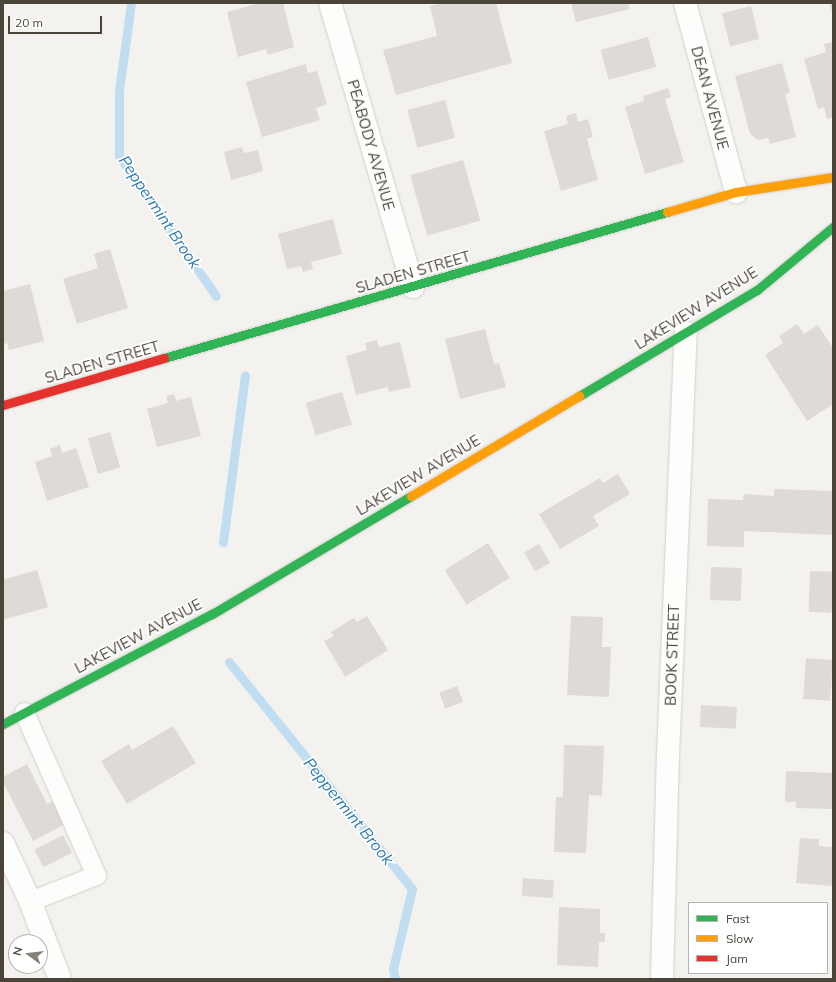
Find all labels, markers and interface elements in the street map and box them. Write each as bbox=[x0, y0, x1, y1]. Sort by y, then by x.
scale bar bbox=[10, 8, 104, 34]
text: 20 m bbox=[15, 15, 43, 30]
street label: DEAN AVENUE bbox=[688, 44, 732, 152]
street label: PEABODY AVENUE bbox=[344, 78, 398, 212]
water label: Peppermint Brook bbox=[115, 152, 205, 272]
street label: SLADEN STREET bbox=[354, 247, 472, 297]
street label: LAKEVIEW AVENUE bbox=[631, 263, 761, 353]
street label: SLADEN STREET bbox=[43, 337, 161, 387]
street label: LAKEVIEW AVENUE bbox=[353, 431, 483, 519]
street label: LAKEVIEW AVENUE bbox=[71, 595, 205, 677]
street label: BOOK STREET bbox=[661, 604, 683, 706]
water label: Peppermint Brook bbox=[300, 753, 398, 869]
legend bbox=[688, 902, 828, 974]
text: Fast bbox=[726, 911, 750, 926]
text: Slow bbox=[726, 931, 754, 946]
north arrow bbox=[8, 934, 48, 974]
text: N bbox=[10, 945, 25, 957]
text: Jam bbox=[726, 951, 748, 966]

